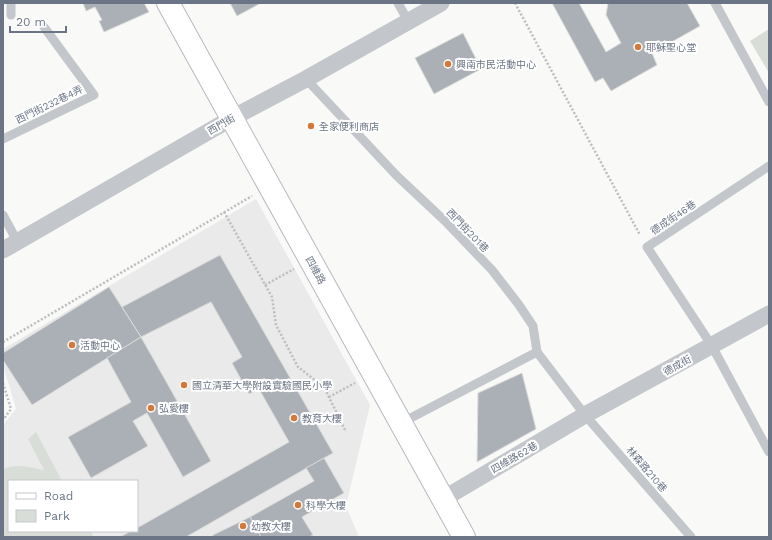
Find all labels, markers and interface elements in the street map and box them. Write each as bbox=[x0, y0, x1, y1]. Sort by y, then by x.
scale bar bbox=[10, 8, 66, 34]
text: 20 m bbox=[16, 15, 46, 29]
marker: 耶穌聖心堂 bbox=[633, 42, 643, 52]
place label: 耶穌聖心堂 bbox=[646, 42, 696, 53]
marker: 興南市民活動中心 bbox=[443, 59, 453, 69]
place label: 興南市民活動中心 bbox=[456, 59, 536, 70]
street label: 西門街232巷4弄 bbox=[14, 83, 85, 126]
street label: 西門街 bbox=[206, 112, 237, 137]
marker: 全家便利商店 bbox=[306, 121, 316, 131]
place label: 全家便利商店 bbox=[319, 121, 379, 132]
street label: 德成街46巷 bbox=[649, 198, 698, 237]
street label: 西門街201巷 bbox=[444, 206, 491, 254]
street label: 四維路 bbox=[303, 254, 328, 286]
marker: 活動中心 bbox=[67, 340, 77, 350]
place label: 活動中心 bbox=[80, 340, 120, 351]
street label: 德成街 bbox=[661, 353, 693, 378]
marker: 國立清華大學附設實驗國民小學 bbox=[179, 380, 189, 390]
place label: 國立清華大學附設實驗國民小學 bbox=[192, 380, 332, 391]
marker: 弘愛樓 bbox=[146, 403, 156, 413]
place label: 弘愛樓 bbox=[159, 403, 189, 414]
marker: 教育大樓 bbox=[289, 413, 299, 423]
place label: 教育大樓 bbox=[302, 413, 342, 424]
street label: 四維路62巷 bbox=[489, 440, 539, 475]
street label: 林森路210巷 bbox=[624, 445, 669, 494]
legend bbox=[8, 480, 138, 532]
text: Road bbox=[44, 489, 73, 503]
marker: 科學大樓 bbox=[293, 500, 303, 510]
place label: 科學大樓 bbox=[306, 500, 346, 511]
text: Park bbox=[44, 509, 70, 523]
marker: 幼教大樓 bbox=[238, 521, 248, 531]
place label: 幼教大樓 bbox=[251, 521, 291, 532]

